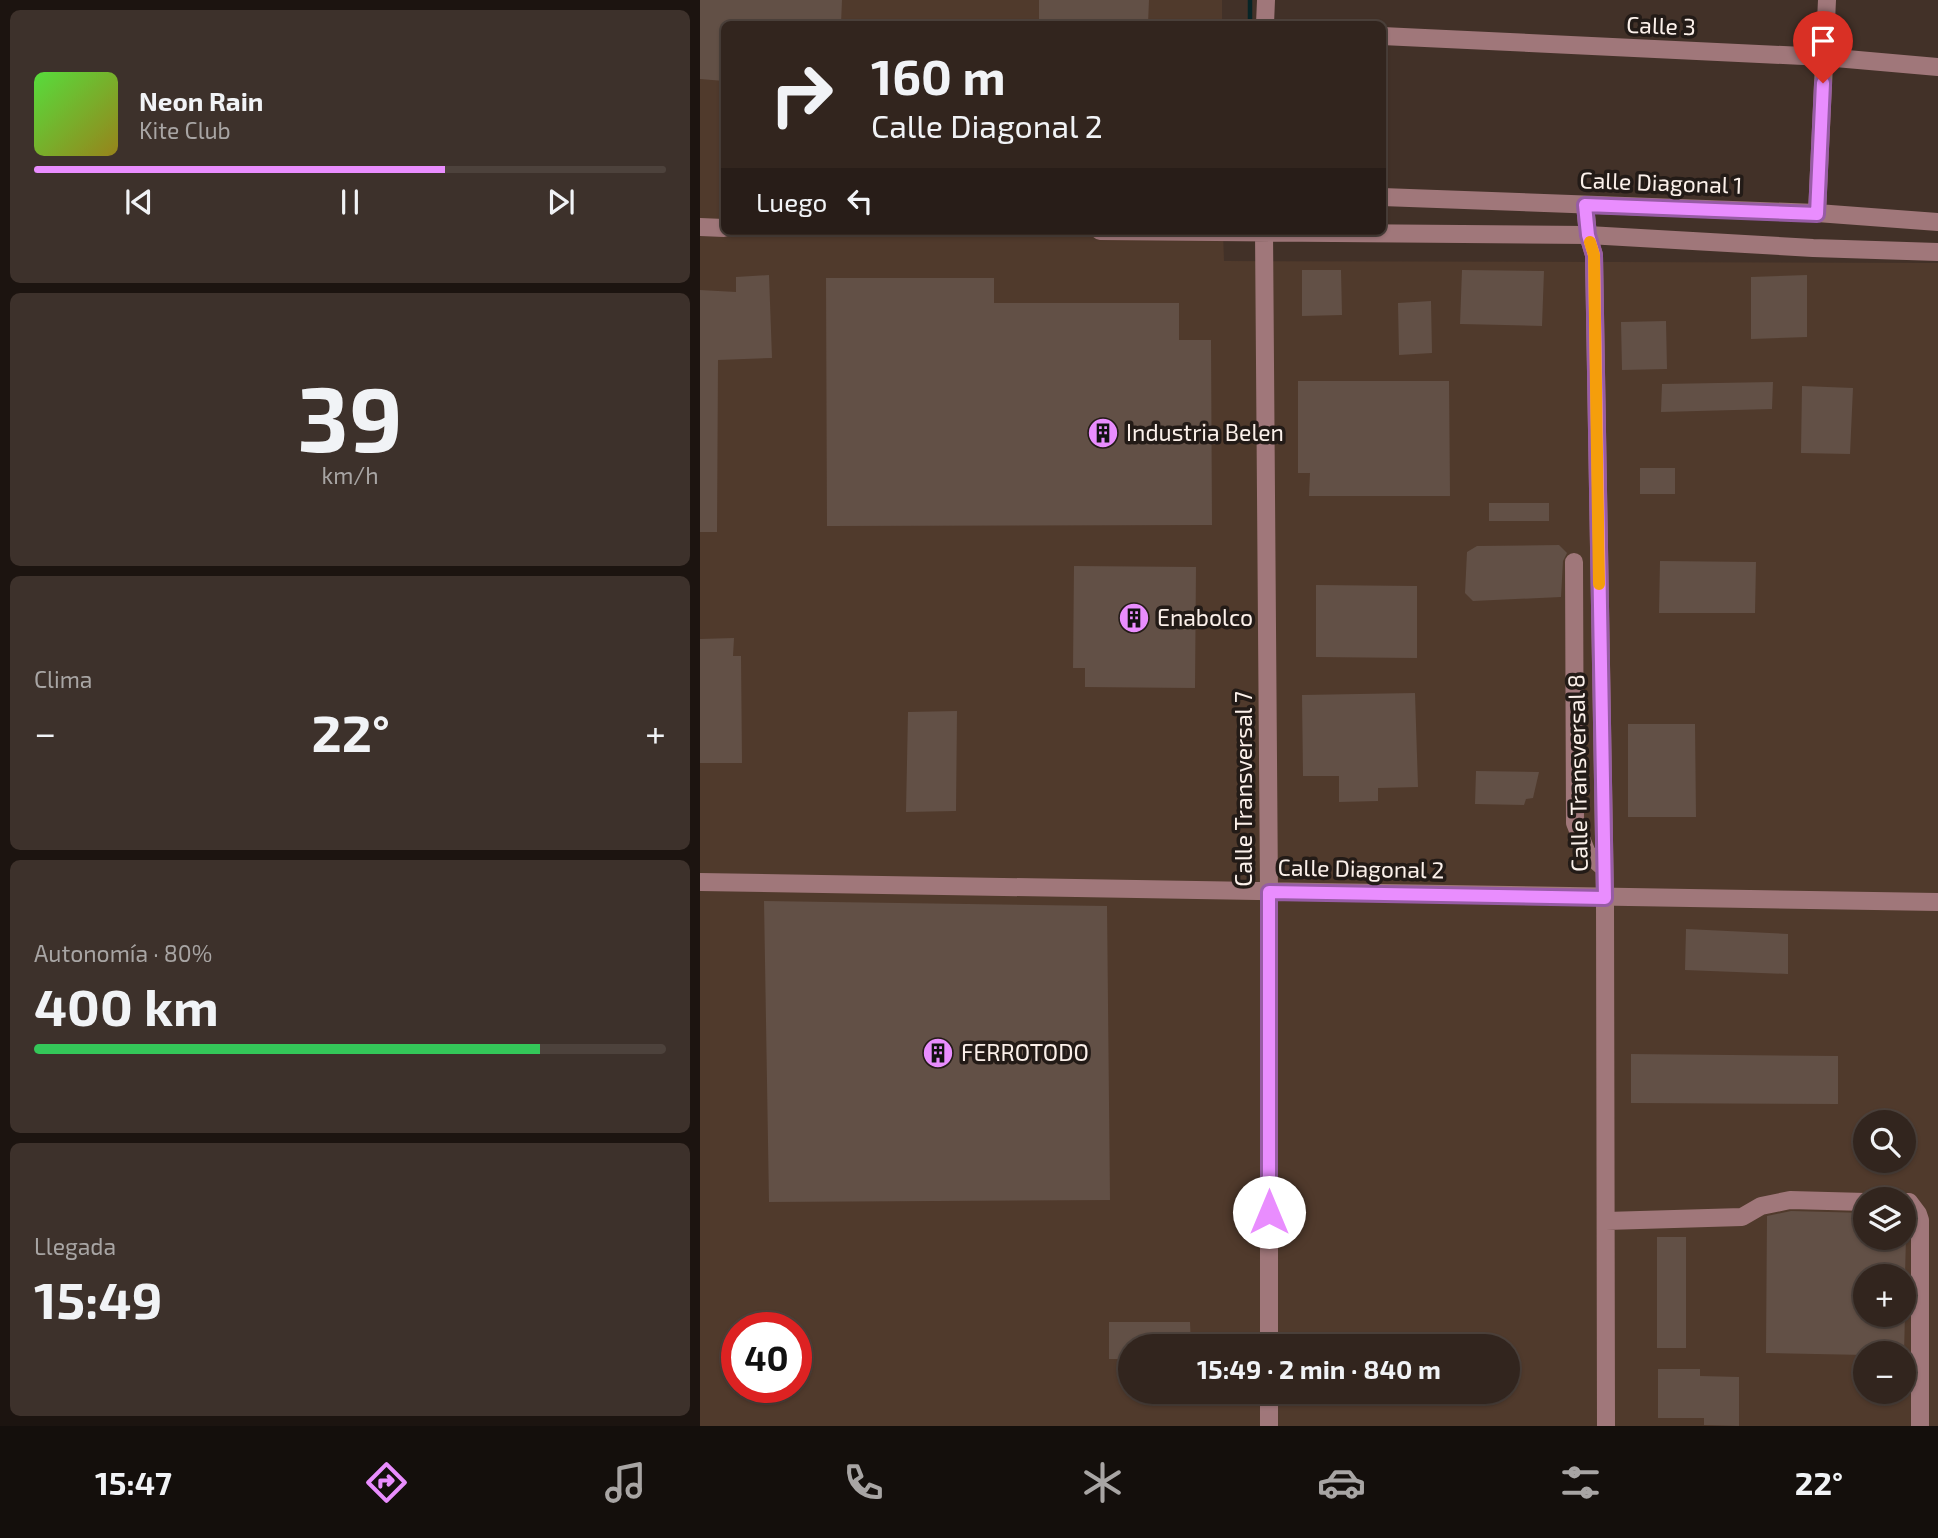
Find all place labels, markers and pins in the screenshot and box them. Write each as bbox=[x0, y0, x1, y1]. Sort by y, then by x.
pin bbox=[1793, 11, 1853, 83]
building icon: Industria Belen bbox=[1086, 416, 1120, 450]
place label: Industria Belen bbox=[1126, 418, 1284, 446]
building icon: Enabolco bbox=[1117, 601, 1151, 635]
place label: Enabolco bbox=[1157, 603, 1253, 631]
building icon: FERROTODO bbox=[921, 1036, 955, 1070]
place label: FERROTODO bbox=[961, 1038, 1089, 1066]

